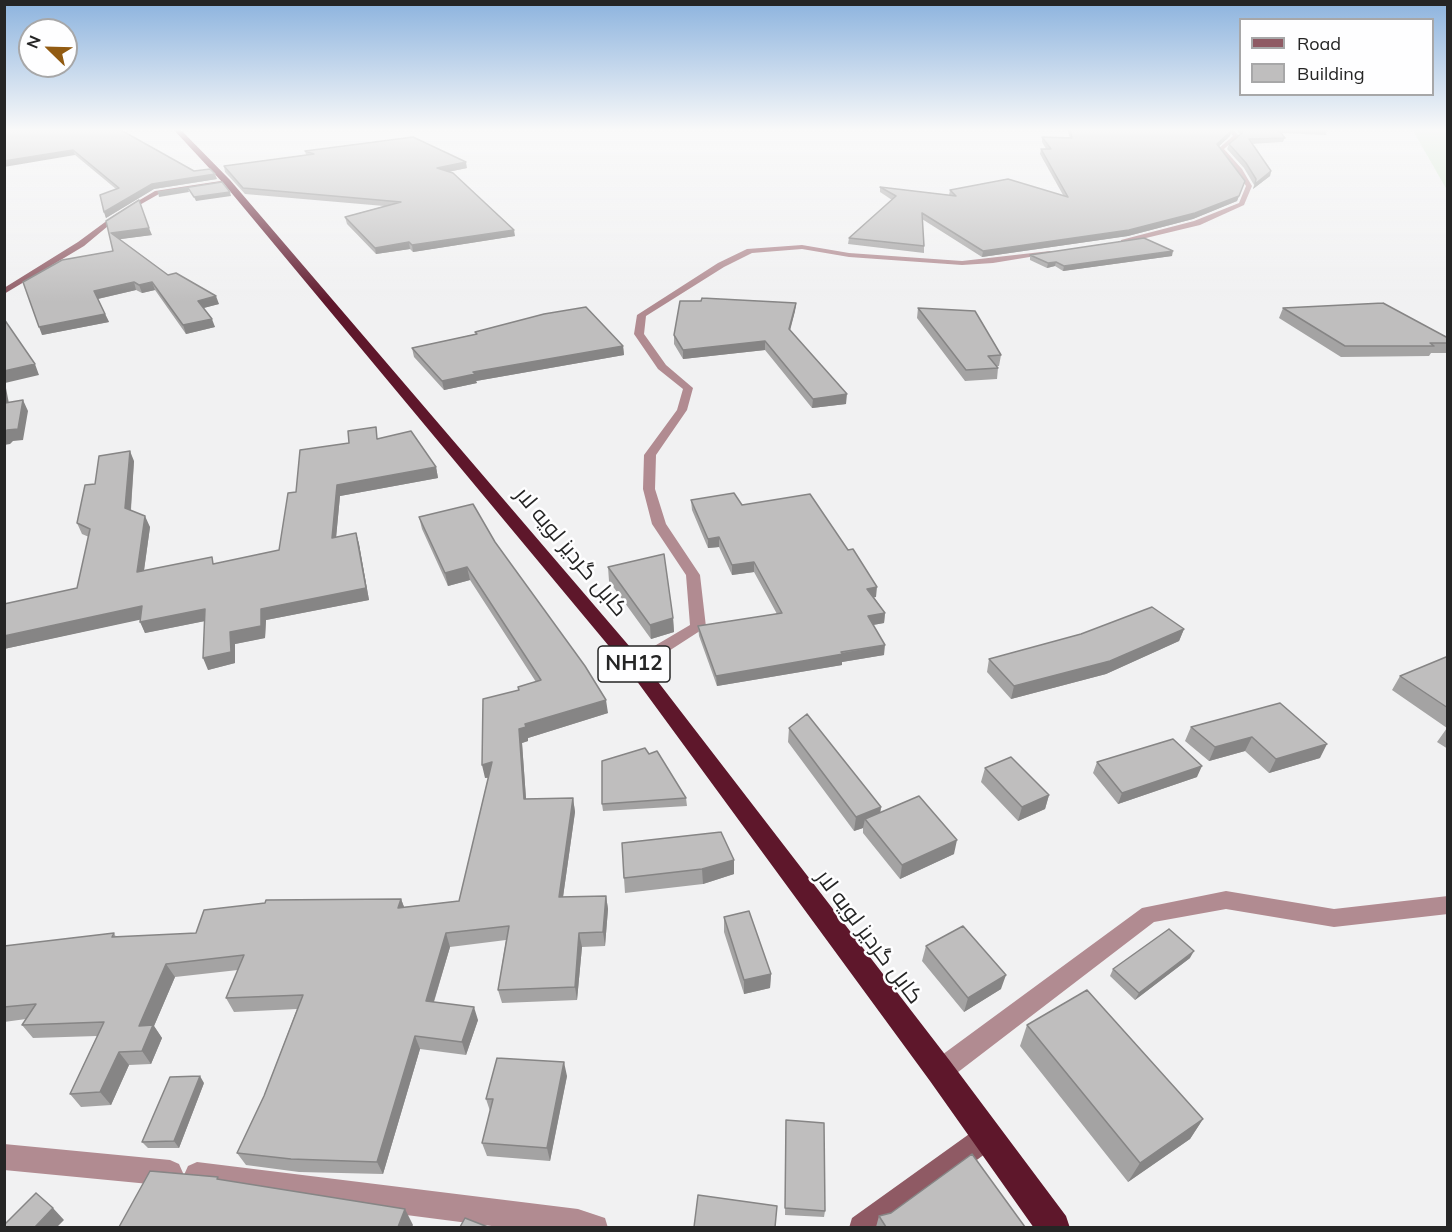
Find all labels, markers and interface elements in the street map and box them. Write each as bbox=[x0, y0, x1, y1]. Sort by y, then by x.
north arrow bbox=[18, 18, 78, 78]
legend bbox=[1239, 18, 1434, 96]
text: N bbox=[22, 32, 45, 51]
text: Road bbox=[1297, 32, 1341, 55]
text: Building bbox=[1297, 62, 1365, 85]
street label: کابل گردیز لویه لار bbox=[509, 482, 633, 622]
road number: NH12 bbox=[598, 646, 670, 682]
street label: کابل گردیز لویه لار bbox=[810, 865, 928, 1009]

